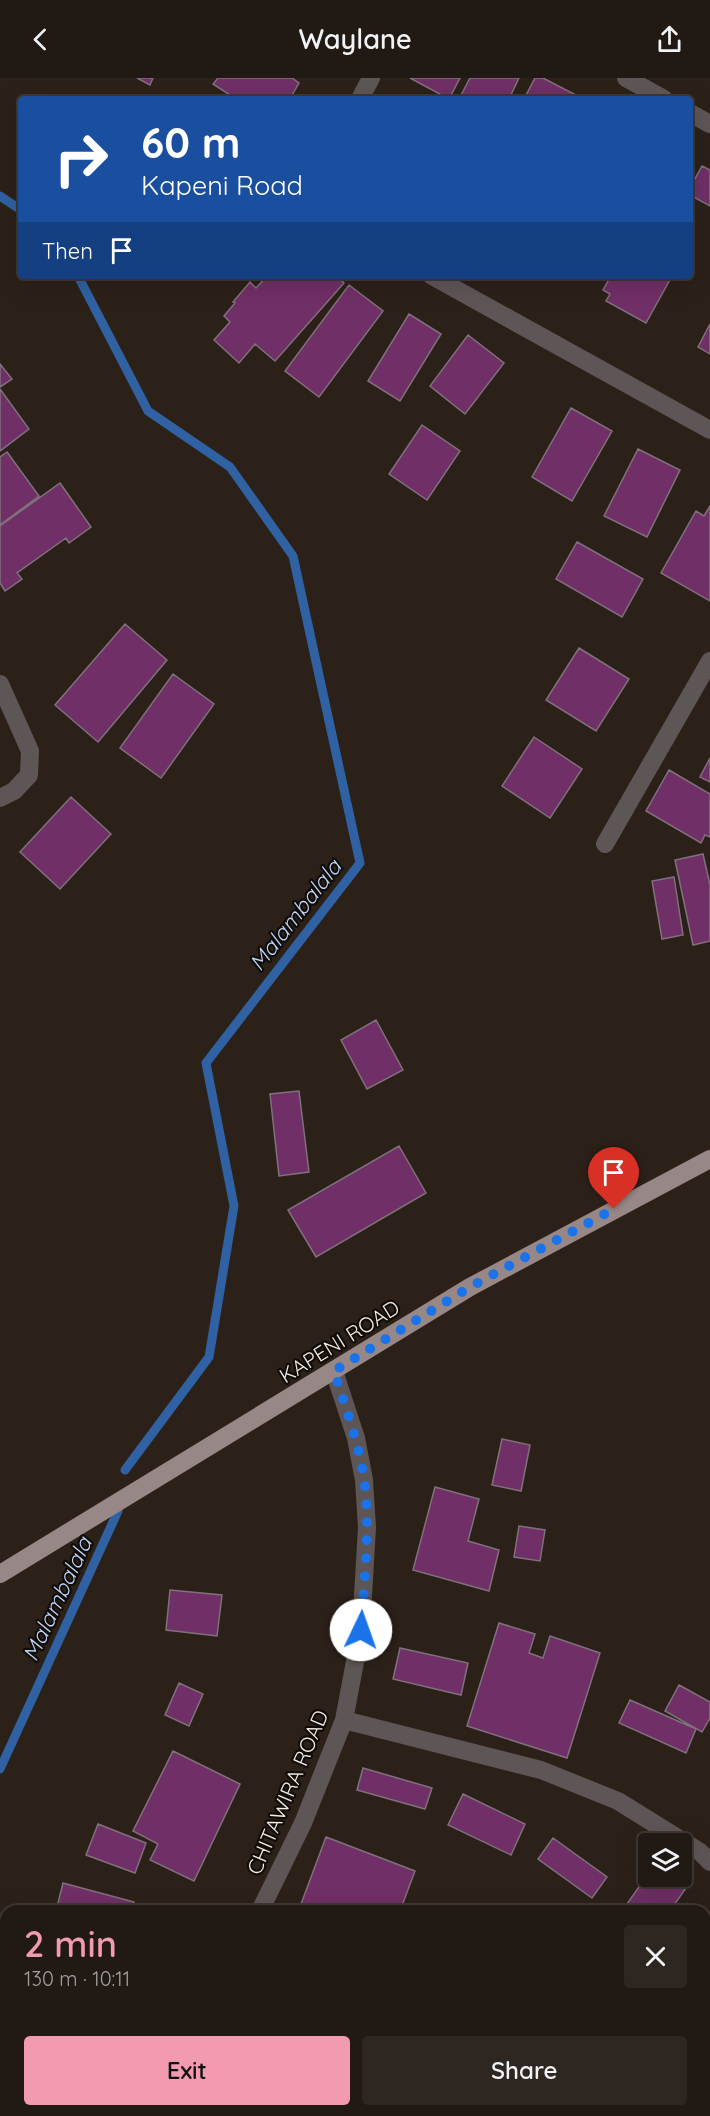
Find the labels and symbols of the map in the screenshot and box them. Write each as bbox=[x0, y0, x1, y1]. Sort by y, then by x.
water label: Malambalala bbox=[243, 852, 348, 976]
pin bbox=[588, 1147, 639, 1209]
street label: KAPENI ROAD bbox=[274, 1294, 404, 1388]
water label: Malambalala bbox=[16, 1531, 99, 1665]
position arrow bbox=[329, 1598, 393, 1662]
street label: CHITAWIRA ROAD bbox=[241, 1706, 333, 1878]

